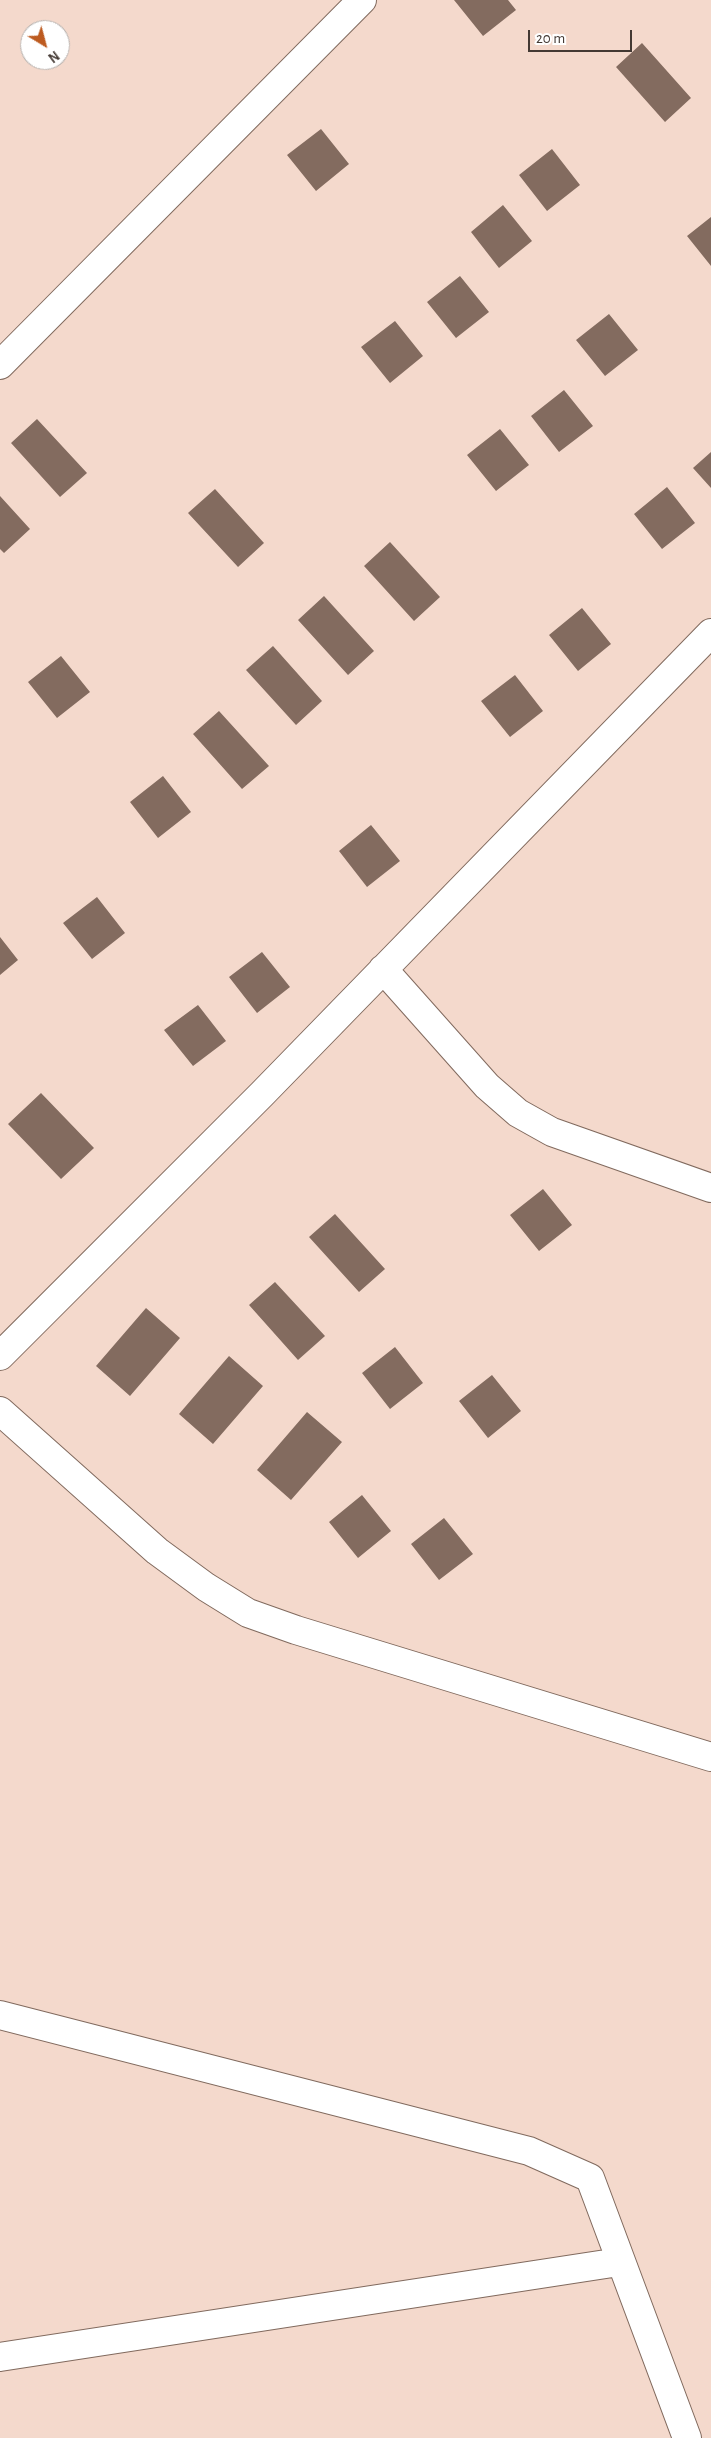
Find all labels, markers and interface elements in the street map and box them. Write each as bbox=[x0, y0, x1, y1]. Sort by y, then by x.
north arrow bbox=[20, 20, 70, 70]
scale bar bbox=[531, 20, 635, 52]
text: 20 m bbox=[536, 31, 565, 46]
text: N bbox=[45, 48, 62, 65]

